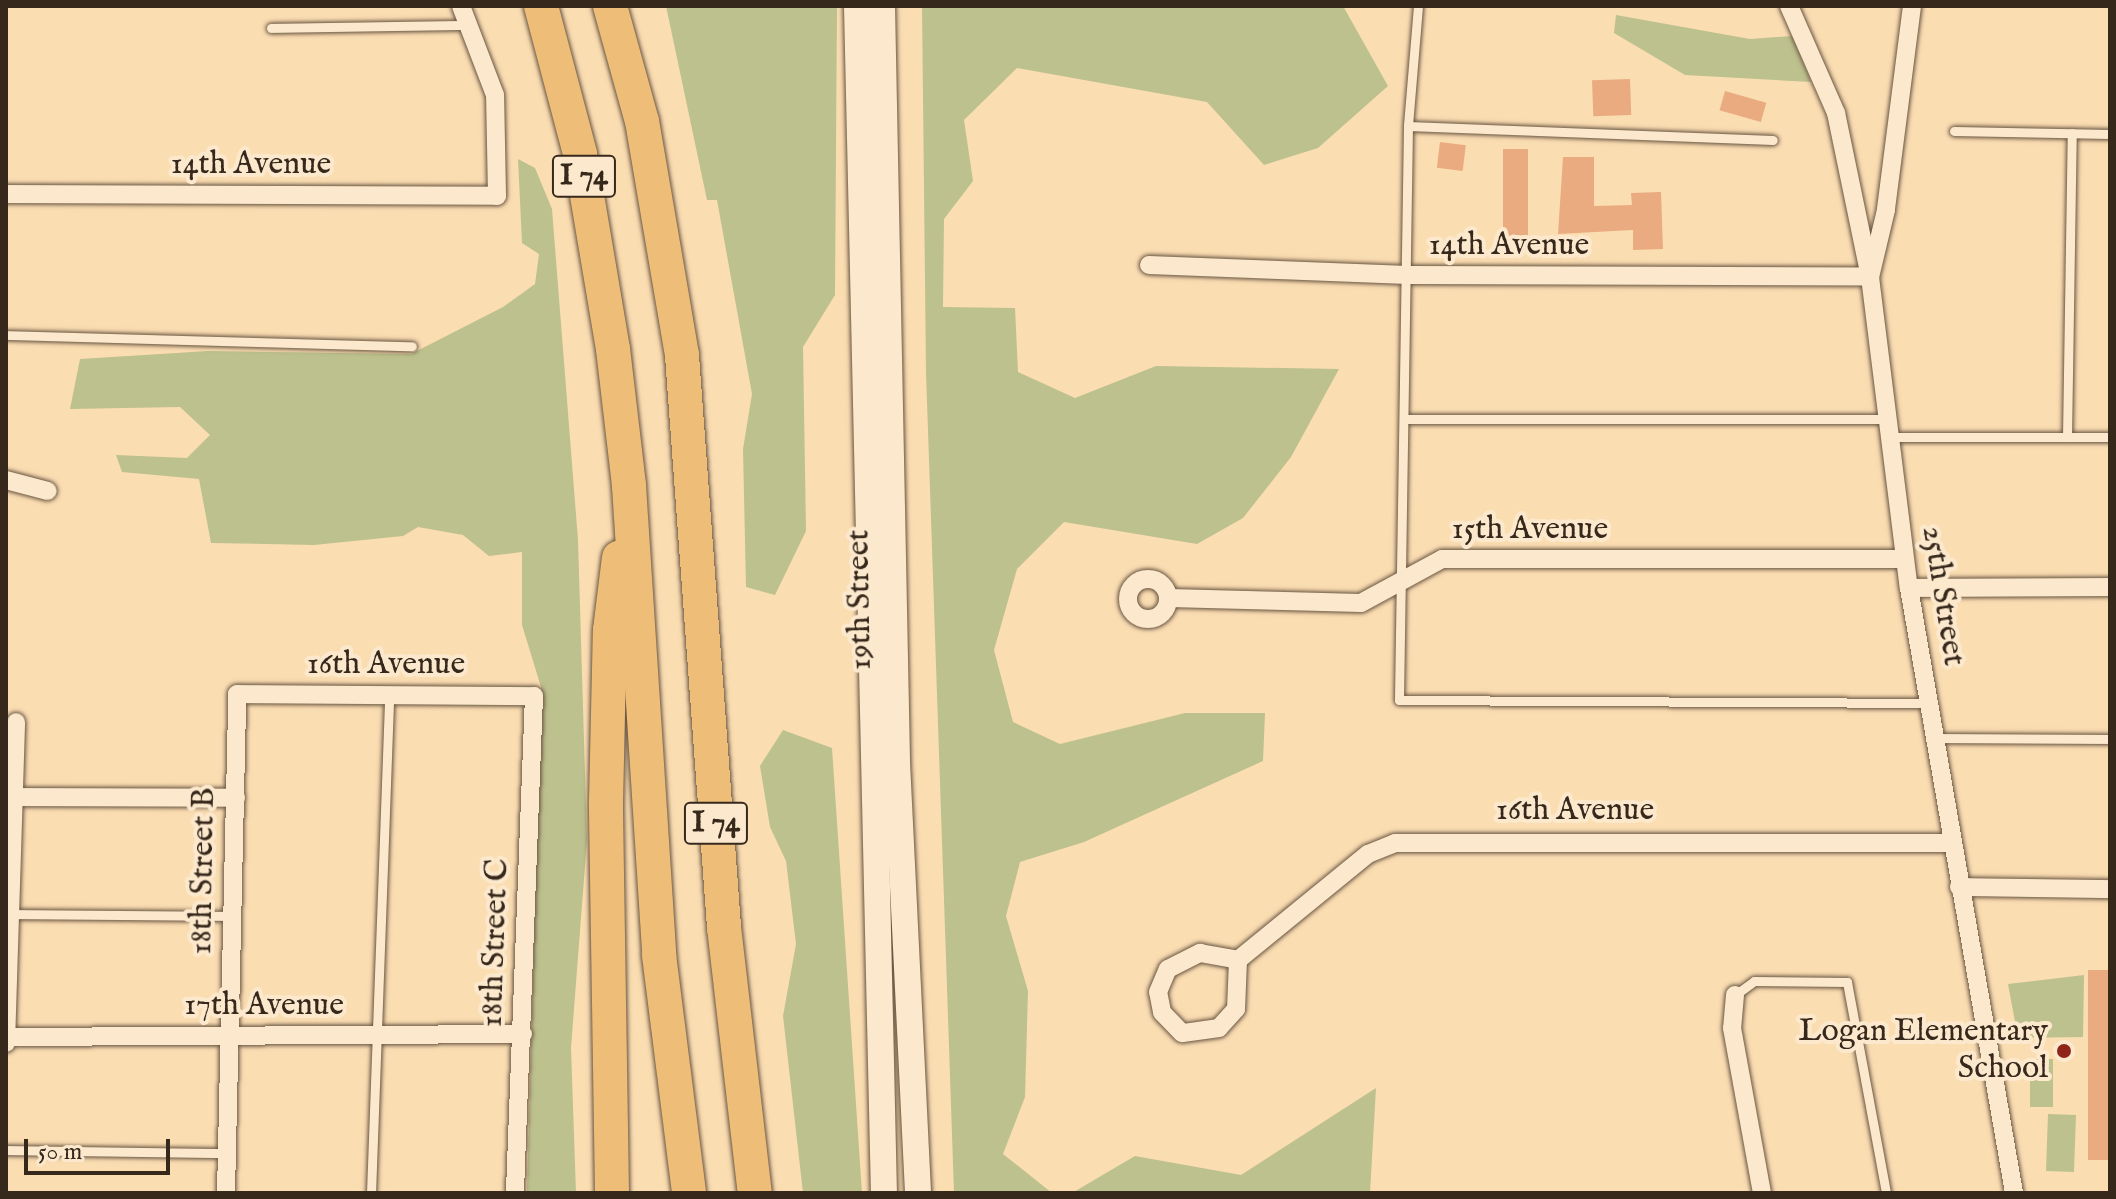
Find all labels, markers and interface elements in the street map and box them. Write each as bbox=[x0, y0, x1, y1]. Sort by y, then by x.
street label: 14th Avenue bbox=[171, 146, 331, 184]
road number: I 74 bbox=[550, 150, 618, 202]
street label: 14th Avenue bbox=[1429, 227, 1589, 265]
street label: 15th Avenue bbox=[1452, 511, 1608, 549]
street label: 25th Street bbox=[1912, 523, 1972, 669]
street label: 19th Street bbox=[841, 529, 881, 671]
street label: 16th Avenue bbox=[307, 646, 465, 684]
street label: 18th Street B bbox=[183, 787, 225, 955]
street label: 16th Avenue bbox=[1496, 792, 1654, 830]
road number: I 74 bbox=[682, 797, 750, 849]
street label: 18th Street C bbox=[474, 858, 518, 1028]
street label: 17th Avenue bbox=[184, 987, 344, 1025]
place label: Logan Elementary School bbox=[1798, 1014, 2048, 1089]
marker: Logan Elementary School bbox=[2055, 1042, 2073, 1060]
scale bar bbox=[28, 1123, 174, 1173]
text: 50 m bbox=[38, 1137, 82, 1168]

